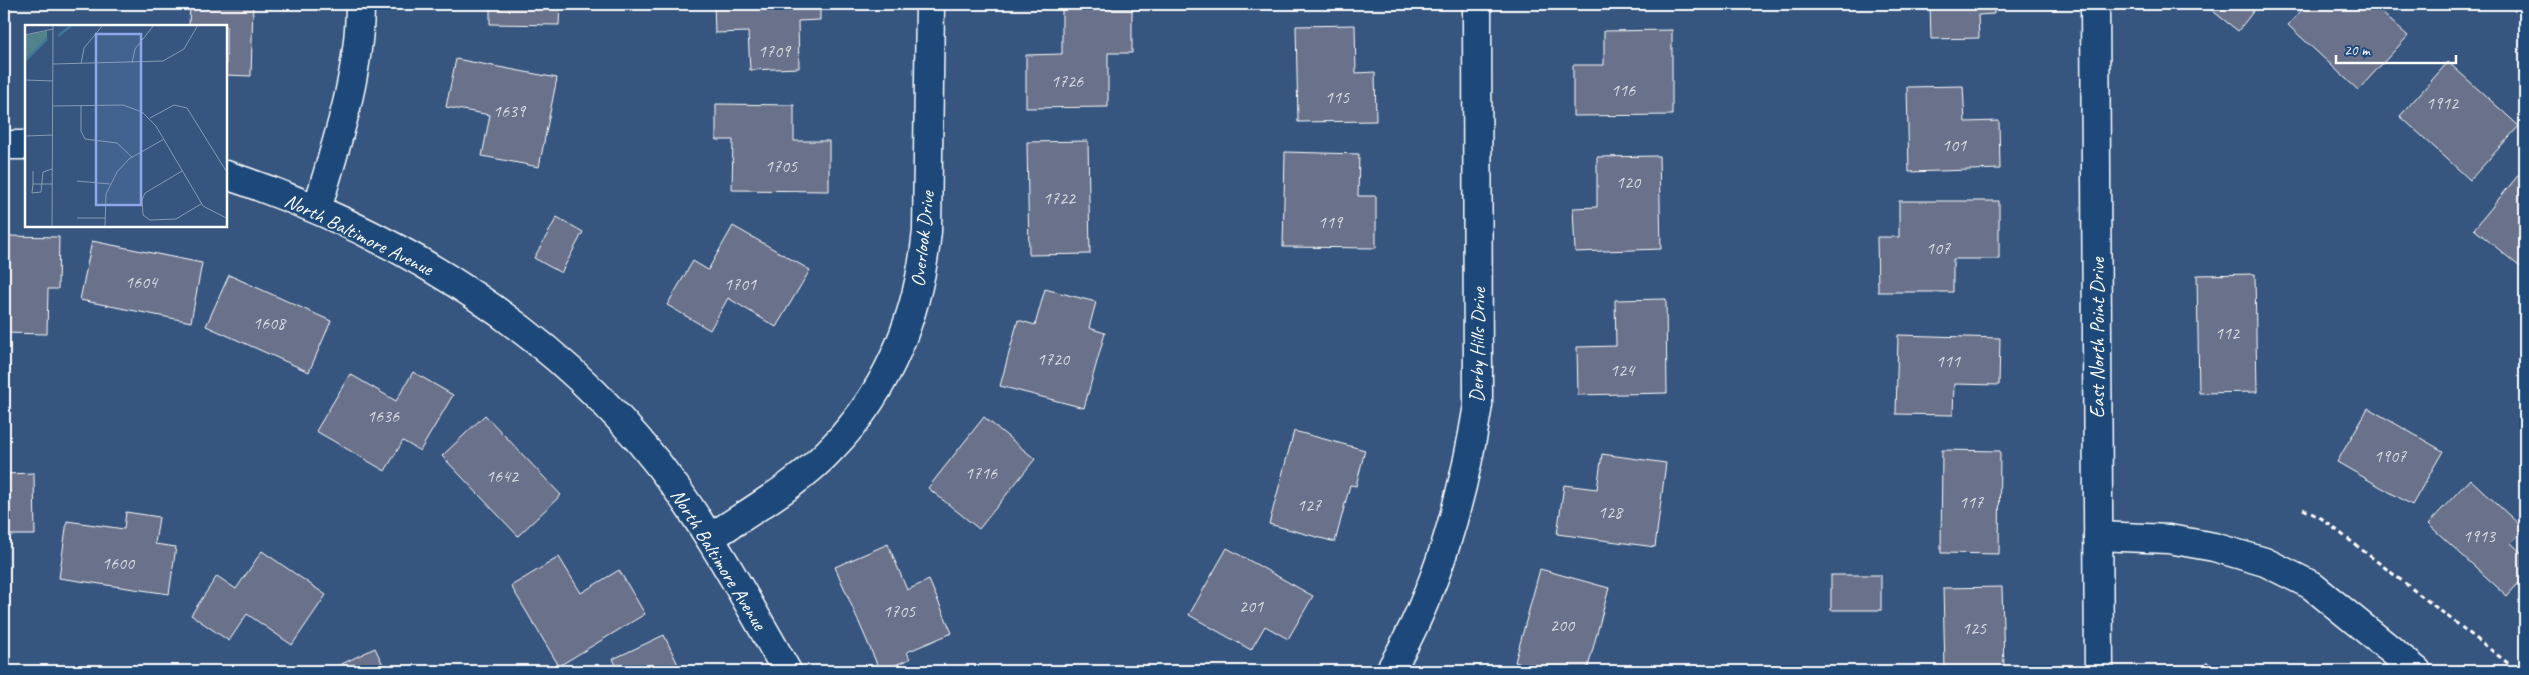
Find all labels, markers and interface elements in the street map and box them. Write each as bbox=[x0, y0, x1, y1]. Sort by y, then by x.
inset map bbox=[25, 25, 228, 228]
scale bar bbox=[2336, 32, 2456, 64]
house number: 1709 bbox=[758, 40, 792, 62]
text: 20 m bbox=[2344, 41, 2371, 60]
house number: 1726 bbox=[1051, 70, 1084, 92]
house number: 116 bbox=[1611, 79, 1636, 101]
house number: 115 bbox=[1325, 86, 1350, 108]
house number: 1912 bbox=[2426, 92, 2460, 114]
house number: 1639 bbox=[493, 100, 527, 122]
house number: 101 bbox=[1942, 134, 1967, 156]
house number: 1705 bbox=[765, 155, 798, 177]
house number: 120 bbox=[1616, 171, 1642, 193]
house number: 1722 bbox=[1043, 187, 1077, 209]
street label: North Baltimore Avenue bbox=[281, 188, 438, 282]
street label: Overlook Drive bbox=[905, 188, 940, 288]
house number: 119 bbox=[1318, 211, 1344, 233]
house number: 107 bbox=[1926, 237, 1951, 259]
street label: East North Point Drive bbox=[2085, 256, 2110, 418]
house number: 1604 bbox=[125, 271, 159, 293]
house number: 1701 bbox=[724, 273, 757, 295]
street label: Derby Hills Drive bbox=[1464, 286, 1491, 403]
house number: 1608 bbox=[253, 312, 287, 334]
house number: 112 bbox=[2215, 322, 2241, 344]
house number: 1720 bbox=[1037, 348, 1071, 370]
house number: 111 bbox=[1936, 350, 1961, 372]
house number: 124 bbox=[1610, 359, 1636, 381]
house number: 1636 bbox=[367, 405, 400, 427]
house number: 1907 bbox=[2374, 445, 2407, 467]
house number: 1716 bbox=[965, 462, 998, 484]
house number: 1642 bbox=[486, 465, 520, 487]
street label: North Baltimore Avenue bbox=[665, 484, 773, 636]
house number: 117 bbox=[1959, 491, 1984, 513]
house number: 127 bbox=[1297, 494, 1322, 516]
house number: 128 bbox=[1598, 501, 1624, 523]
house number: 1913 bbox=[2463, 525, 2497, 547]
house number: 1600 bbox=[102, 552, 136, 574]
house number: 201 bbox=[1239, 595, 1264, 617]
house number: 1705 bbox=[883, 600, 916, 622]
house number: 200 bbox=[1550, 614, 1576, 636]
house number: 125 bbox=[1962, 617, 1987, 639]

